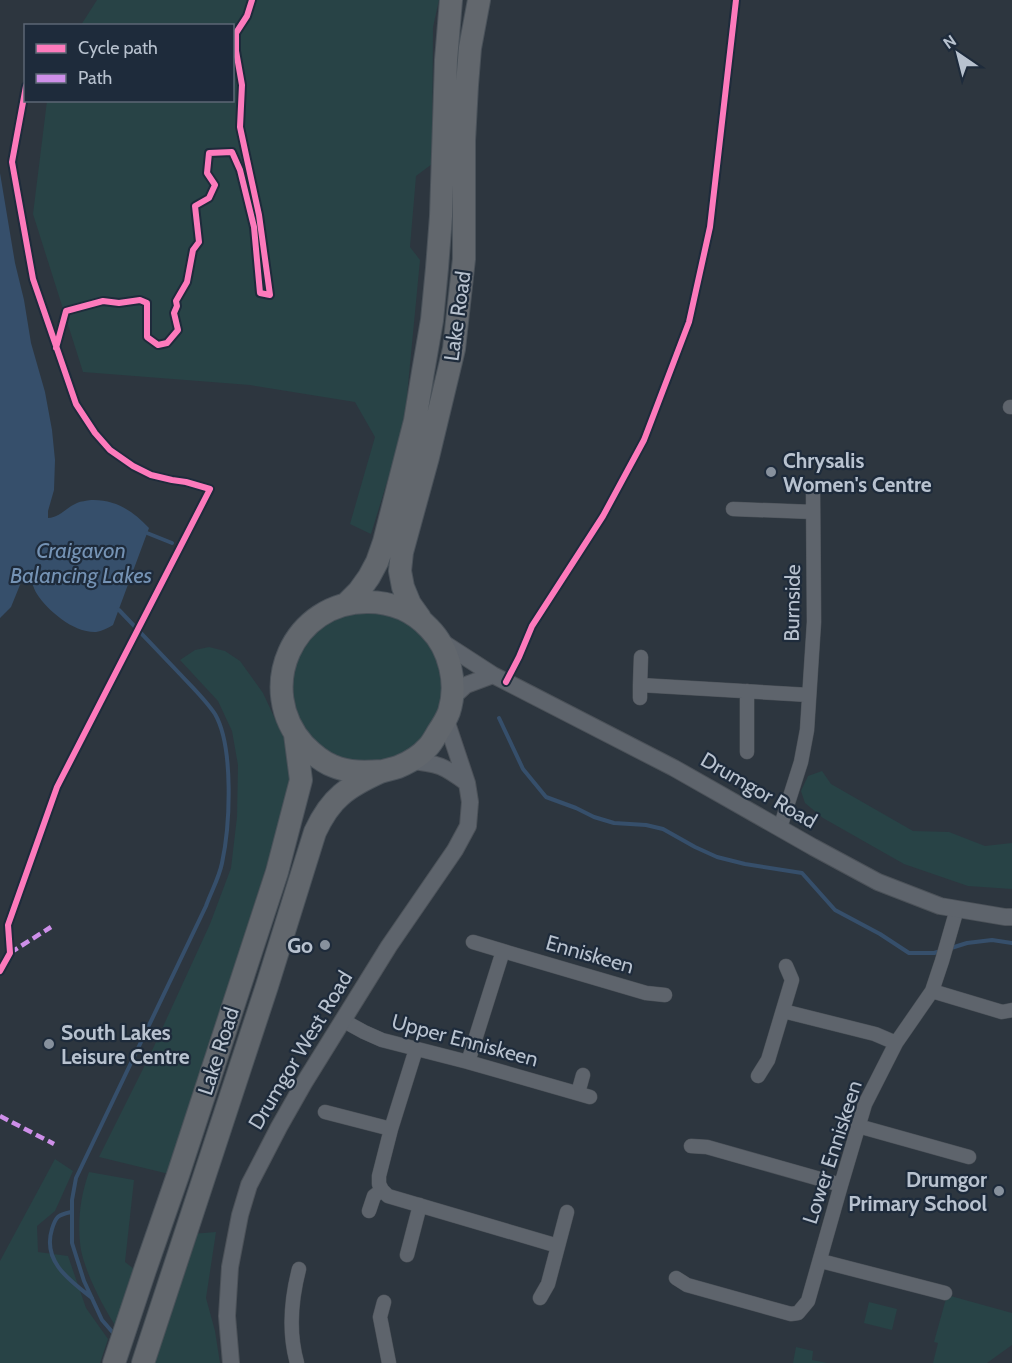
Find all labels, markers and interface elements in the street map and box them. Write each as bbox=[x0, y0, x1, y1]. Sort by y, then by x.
legend bbox=[24, 24, 234, 102]
north arrow bbox=[928, 24, 988, 84]
text: N bbox=[940, 31, 960, 53]
text: Cycle path bbox=[78, 37, 158, 59]
text: Path bbox=[78, 67, 112, 89]
street label: Lake Road bbox=[438, 269, 476, 363]
place label: Chrysalis Women's Centre bbox=[783, 448, 932, 497]
marker: Chrysalis Women's Centre bbox=[764, 465, 778, 479]
water label: Craigavon Balancing Lakes bbox=[10, 537, 153, 589]
street label: Burnside bbox=[779, 564, 805, 642]
street label: Drumgor Road bbox=[696, 747, 822, 833]
street label: Enniskeen bbox=[543, 930, 637, 978]
place label: Go bbox=[287, 933, 313, 958]
marker: Go bbox=[318, 938, 332, 952]
street label: Drumgor West Road bbox=[243, 966, 357, 1134]
street label: Lake Road bbox=[192, 1004, 244, 1098]
street label: Upper Enniskeen bbox=[389, 1008, 541, 1072]
place label: South Lakes Leisure Centre bbox=[61, 1020, 190, 1069]
marker: South Lakes Leisure Centre bbox=[42, 1037, 56, 1051]
street label: Lower Enniskeen bbox=[797, 1077, 867, 1227]
place label: Drumgor Primary School bbox=[848, 1167, 987, 1216]
marker: Drumgor Primary School bbox=[992, 1184, 1006, 1198]

